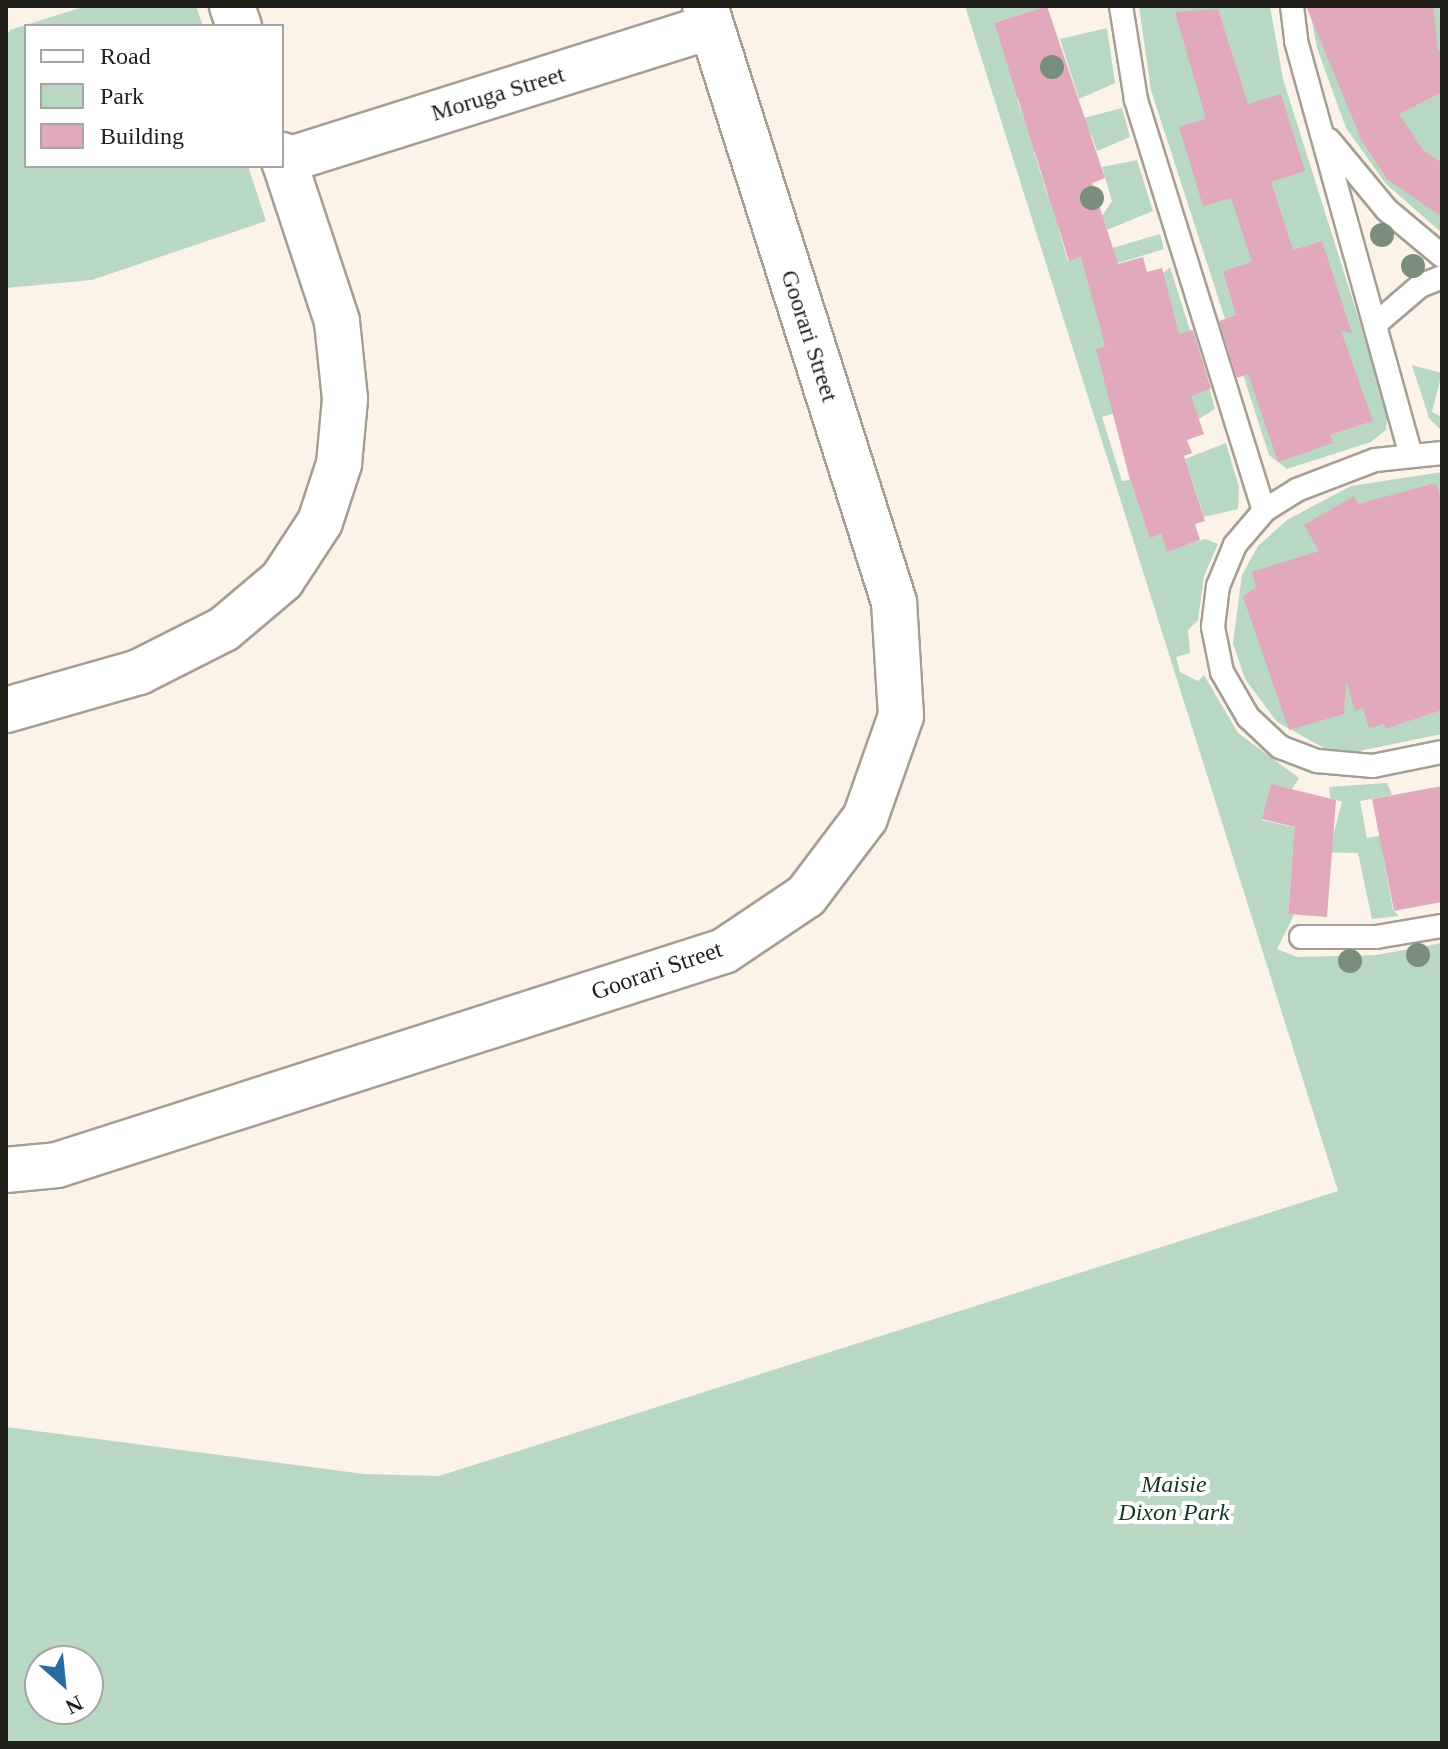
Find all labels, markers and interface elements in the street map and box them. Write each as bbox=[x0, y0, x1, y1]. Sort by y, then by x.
legend bbox=[24, 24, 284, 168]
text: Road bbox=[100, 43, 151, 69]
street label: Moruga Street bbox=[428, 60, 568, 128]
text: Park bbox=[100, 83, 144, 109]
text: Building bbox=[100, 123, 184, 149]
street label: Goorari Street bbox=[774, 267, 844, 405]
street label: Goorari Street bbox=[588, 935, 726, 1007]
park label: Maisie Dixon Park bbox=[1118, 1471, 1230, 1527]
north arrow bbox=[24, 1645, 104, 1725]
text: N bbox=[61, 1690, 87, 1720]

